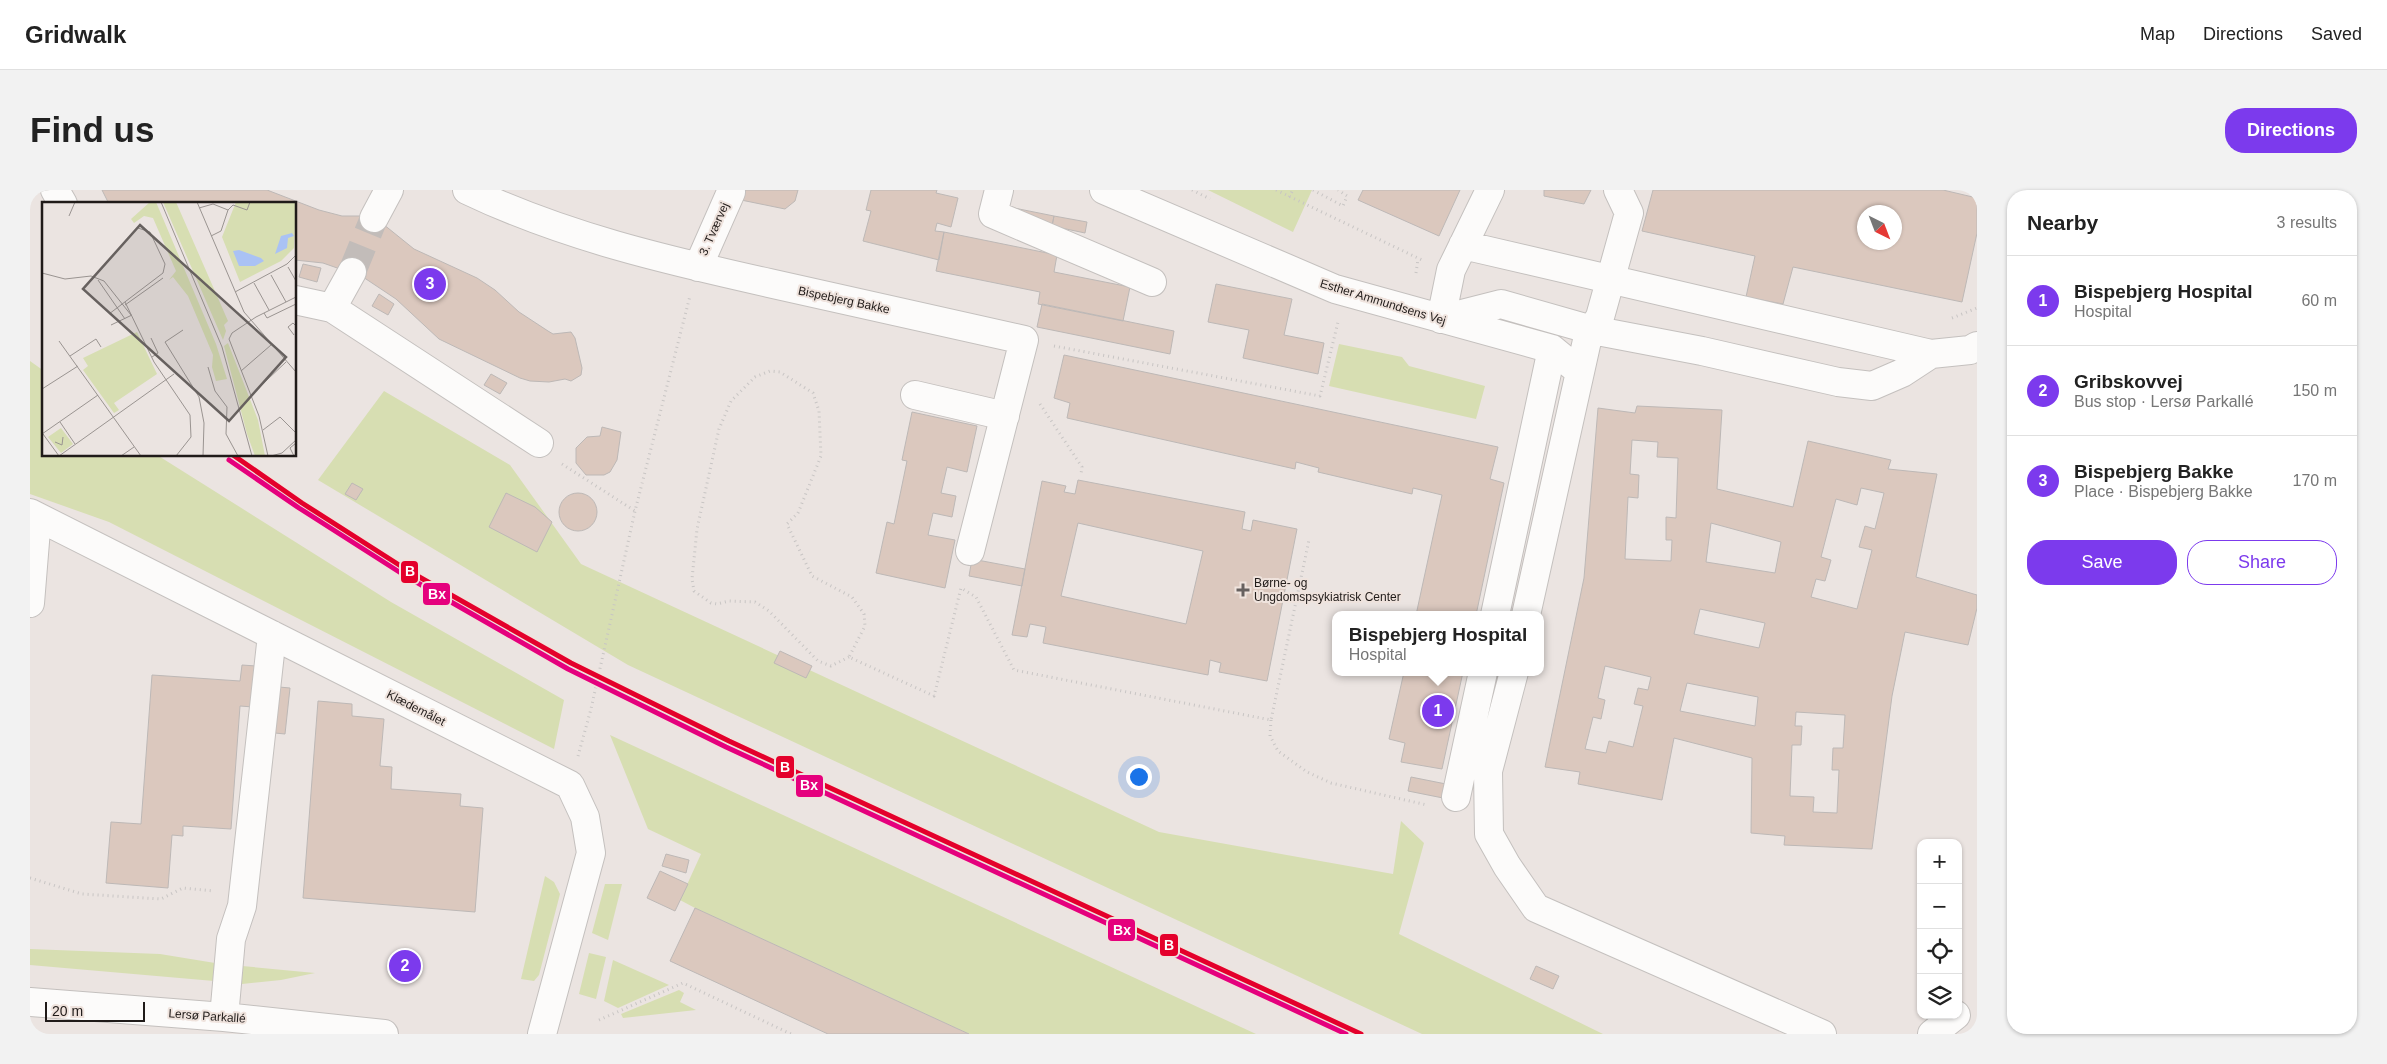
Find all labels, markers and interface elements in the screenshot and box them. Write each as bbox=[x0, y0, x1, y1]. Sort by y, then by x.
text: Gridwalk bbox=[25, 21, 126, 48]
text: Map bbox=[2140, 24, 2175, 44]
text: Directions bbox=[2203, 24, 2283, 44]
text: Saved bbox=[2311, 24, 2362, 44]
button: Directions bbox=[2225, 108, 2357, 153]
text: Find us bbox=[30, 110, 154, 149]
street label: 3. Tværvej bbox=[696, 200, 732, 258]
inset map bbox=[42, 202, 296, 456]
north arrow bbox=[1857, 205, 1902, 250]
text: Nearby bbox=[2027, 211, 2098, 234]
text: 3 results bbox=[2277, 214, 2337, 231]
pin: 3 bbox=[414, 265, 446, 303]
street label: Esther Ammundsens Vej bbox=[1318, 276, 1448, 328]
text: Bispebjerg Hospital bbox=[2074, 281, 2252, 302]
street label: Bispebjerg Bakke bbox=[797, 283, 891, 317]
text: 1 bbox=[2039, 292, 2047, 309]
text: 60 m bbox=[2301, 292, 2337, 309]
text: Hospital bbox=[2074, 303, 2132, 320]
text: Gribskovvej bbox=[2074, 371, 2183, 392]
text: 2 bbox=[2039, 382, 2047, 399]
text: 150 m bbox=[2293, 382, 2337, 399]
text: Bus stop · Lersø Parkallé bbox=[2074, 393, 2254, 410]
text: Bispebjerg Bakke bbox=[2074, 461, 2233, 482]
text: 3 bbox=[2039, 472, 2047, 489]
text: 170 m bbox=[2293, 472, 2337, 489]
text: Place · Bispebjerg Bakke bbox=[2074, 483, 2253, 500]
button: Save bbox=[2027, 540, 2177, 585]
button: Share bbox=[2187, 540, 2337, 585]
line badge: B bbox=[400, 560, 419, 584]
text: B bbox=[405, 563, 415, 579]
place label: Børne- og Ungdomspsykiatrisk Center bbox=[1254, 576, 1401, 604]
line badge: Bx bbox=[422, 582, 451, 606]
marker: Børne- og Ungdomspsykiatrisk Center bbox=[1236, 583, 1250, 597]
text: Bx bbox=[428, 586, 446, 602]
popup bbox=[1332, 611, 1544, 676]
text: Bispebjerg Hospital bbox=[1349, 624, 1527, 645]
text: Hospital bbox=[1349, 646, 1407, 663]
street label: Klædemålet bbox=[384, 687, 448, 729]
pin: 1 bbox=[1422, 692, 1454, 730]
line badge: B bbox=[775, 755, 795, 779]
text: B bbox=[780, 759, 790, 775]
your location bbox=[1126, 764, 1152, 790]
line badge: Bx bbox=[795, 774, 824, 798]
text: Bx bbox=[800, 777, 818, 793]
map controls bbox=[1917, 839, 1962, 1019]
button: + bbox=[1917, 839, 1962, 884]
button: − bbox=[1917, 884, 1962, 929]
line badge: Bx bbox=[1107, 918, 1136, 942]
text: Bx bbox=[1113, 922, 1131, 938]
button: locate bbox=[1917, 929, 1962, 974]
line badge: B bbox=[1159, 933, 1179, 957]
text: B bbox=[1164, 937, 1174, 953]
pin: 2 bbox=[389, 947, 421, 985]
button: layers bbox=[1917, 974, 1962, 1019]
scale bar bbox=[45, 999, 145, 1022]
text: 20 m bbox=[52, 1003, 83, 1019]
street label: Lersø Parkallé bbox=[168, 1006, 246, 1026]

